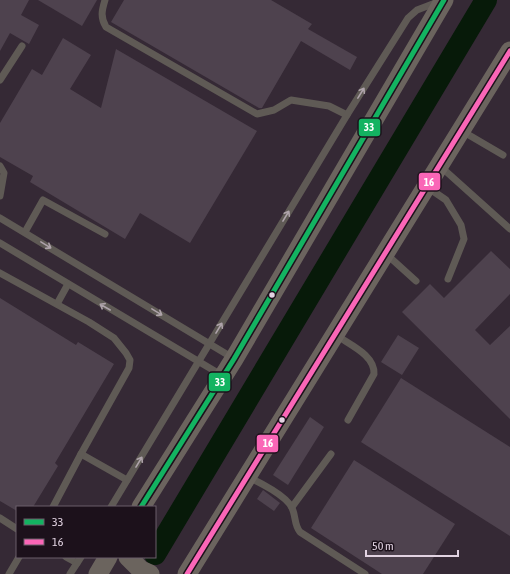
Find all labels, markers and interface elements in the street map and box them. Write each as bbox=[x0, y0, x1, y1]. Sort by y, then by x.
one-way arrow bbox=[357, 88, 365, 99]
line badge: 33 bbox=[358, 118, 381, 137]
text: 33 bbox=[364, 121, 374, 133]
line badge: 16 bbox=[418, 172, 441, 191]
text: 16 bbox=[424, 176, 434, 188]
one-way arrow bbox=[282, 211, 290, 222]
one-way arrow bbox=[40, 241, 51, 249]
unlabelled marker bbox=[267, 290, 277, 300]
one-way arrow bbox=[99, 302, 111, 310]
one-way arrow bbox=[151, 308, 162, 316]
one-way arrow bbox=[215, 322, 223, 334]
line badge: 33 bbox=[208, 372, 231, 392]
text: 33 bbox=[215, 376, 225, 388]
unlabelled marker bbox=[277, 415, 287, 425]
line badge: 16 bbox=[256, 434, 279, 453]
text: 16 bbox=[263, 437, 273, 449]
one-way arrow bbox=[135, 456, 143, 468]
legend bbox=[16, 506, 156, 558]
text: 33 bbox=[52, 515, 63, 529]
scale bar bbox=[366, 532, 458, 558]
text: 16 bbox=[52, 535, 64, 549]
text: 50 m bbox=[372, 539, 394, 553]

